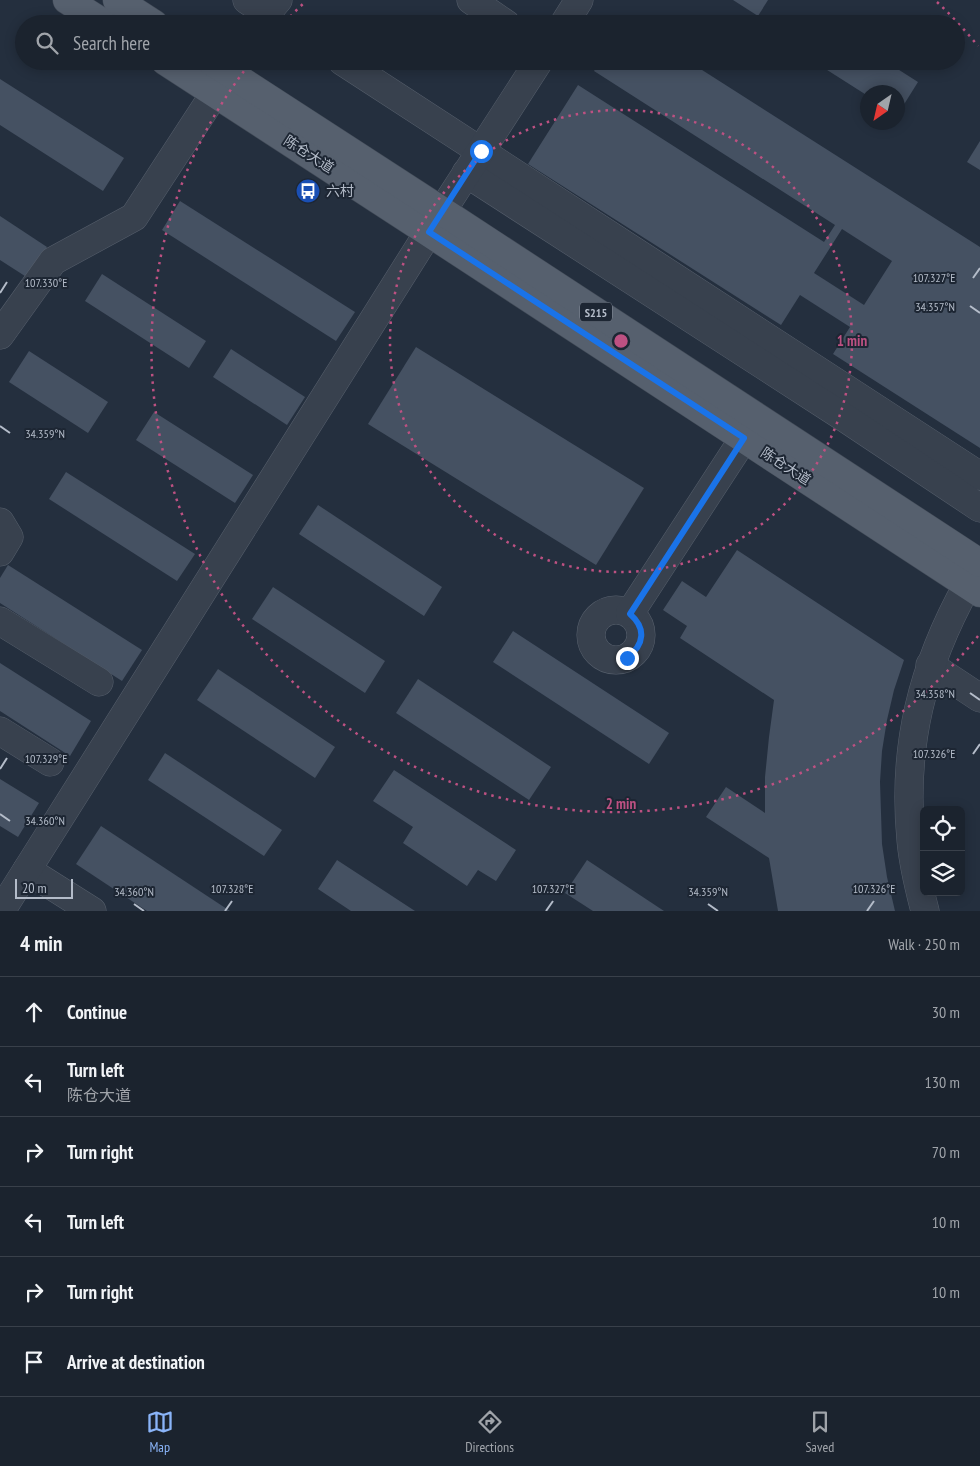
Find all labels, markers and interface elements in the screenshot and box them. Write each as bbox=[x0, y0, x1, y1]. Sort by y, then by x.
search box bbox=[15, 15, 965, 70]
icon: search bbox=[33, 29, 61, 57]
text: Search here bbox=[73, 31, 150, 55]
north arrow bbox=[860, 85, 905, 130]
street label: 陈仓大道 bbox=[281, 131, 337, 177]
route start bbox=[470, 140, 493, 163]
bus stop icon: 六村 bbox=[295, 178, 321, 204]
place label: 六村 bbox=[326, 182, 354, 200]
text: 107.327°E bbox=[913, 270, 955, 285]
text: 107.330°E bbox=[25, 275, 67, 290]
text: 34.357°N bbox=[915, 299, 955, 314]
road number: S215 bbox=[580, 302, 612, 322]
text: 1 min bbox=[837, 331, 867, 350]
centre of rings bbox=[612, 332, 630, 350]
text: 34.359°N bbox=[25, 426, 65, 441]
street label: 陈仓大道 bbox=[758, 443, 814, 489]
route end bbox=[616, 647, 639, 670]
text: 34.358°N bbox=[915, 686, 955, 701]
text: 107.326°E bbox=[913, 746, 955, 761]
text: 107.329°E bbox=[25, 751, 67, 766]
text: 2 min bbox=[606, 794, 636, 813]
map controls bbox=[920, 806, 965, 896]
button: locate bbox=[920, 806, 965, 851]
text: 34.360°N bbox=[25, 813, 65, 828]
button: layers bbox=[920, 851, 965, 896]
scale bar bbox=[15, 876, 72, 899]
text: 20 m bbox=[22, 879, 47, 897]
text: 107.328°E bbox=[211, 881, 253, 896]
text: 107.327°E bbox=[532, 881, 574, 896]
text: 107.326°E bbox=[853, 881, 895, 896]
text: 34.360°N bbox=[114, 884, 154, 899]
text: 34.359°N bbox=[688, 884, 728, 899]
text: 4 min bbox=[20, 930, 62, 957]
text: Walk · 250 m bbox=[888, 934, 960, 954]
icon: ahead bbox=[20, 998, 48, 1026]
text: Continue bbox=[67, 1000, 127, 1024]
text: 30 m bbox=[932, 1002, 960, 1022]
text: Turn left bbox=[67, 1058, 124, 1082]
icon: left bbox=[20, 1068, 48, 1096]
text: 130 m bbox=[925, 1072, 960, 1092]
text: 陈仓大道 bbox=[67, 1085, 131, 1105]
icon: right bbox=[20, 1138, 48, 1166]
text: Turn right bbox=[67, 1140, 133, 1164]
text: 70 m bbox=[932, 1142, 960, 1162]
icon: left bbox=[20, 1208, 48, 1236]
text: Turn left bbox=[67, 1210, 124, 1234]
text: 10 m bbox=[932, 1212, 960, 1232]
icon: right bbox=[20, 1278, 48, 1306]
text: Turn right bbox=[67, 1280, 133, 1304]
text: 10 m bbox=[932, 1282, 960, 1302]
icon: arrive bbox=[20, 1348, 48, 1376]
text: Arrive at destination bbox=[67, 1350, 205, 1374]
tab: Map bbox=[146, 1408, 174, 1456]
tab: Directions bbox=[465, 1408, 514, 1456]
tab: Saved bbox=[805, 1408, 834, 1456]

